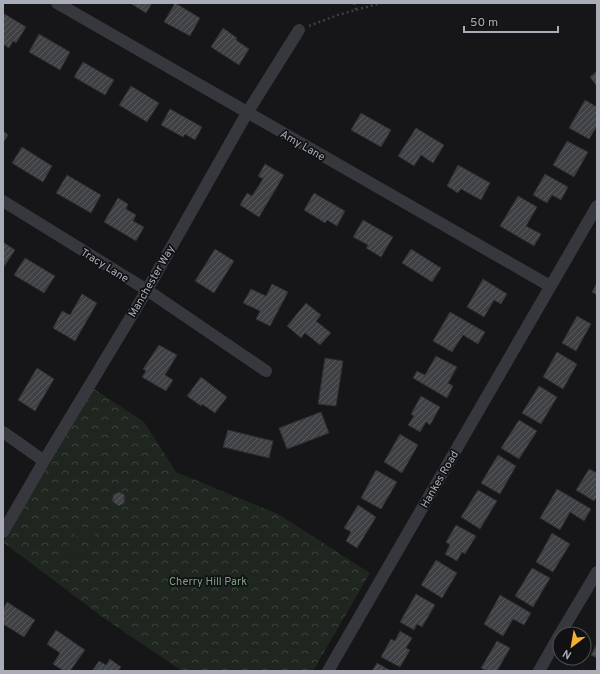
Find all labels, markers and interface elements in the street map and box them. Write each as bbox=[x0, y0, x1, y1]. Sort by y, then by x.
scale bar bbox=[464, 8, 558, 34]
text: 50 m bbox=[470, 15, 498, 31]
street label: Amy Lane bbox=[278, 127, 328, 164]
street label: Manchester Way bbox=[126, 243, 178, 320]
street label: Tracy Lane bbox=[78, 246, 131, 286]
street label: Hankes Road bbox=[418, 448, 462, 511]
park label: Cherry Hill Park bbox=[169, 575, 247, 589]
north arrow bbox=[552, 626, 592, 666]
text: N bbox=[560, 646, 574, 662]

